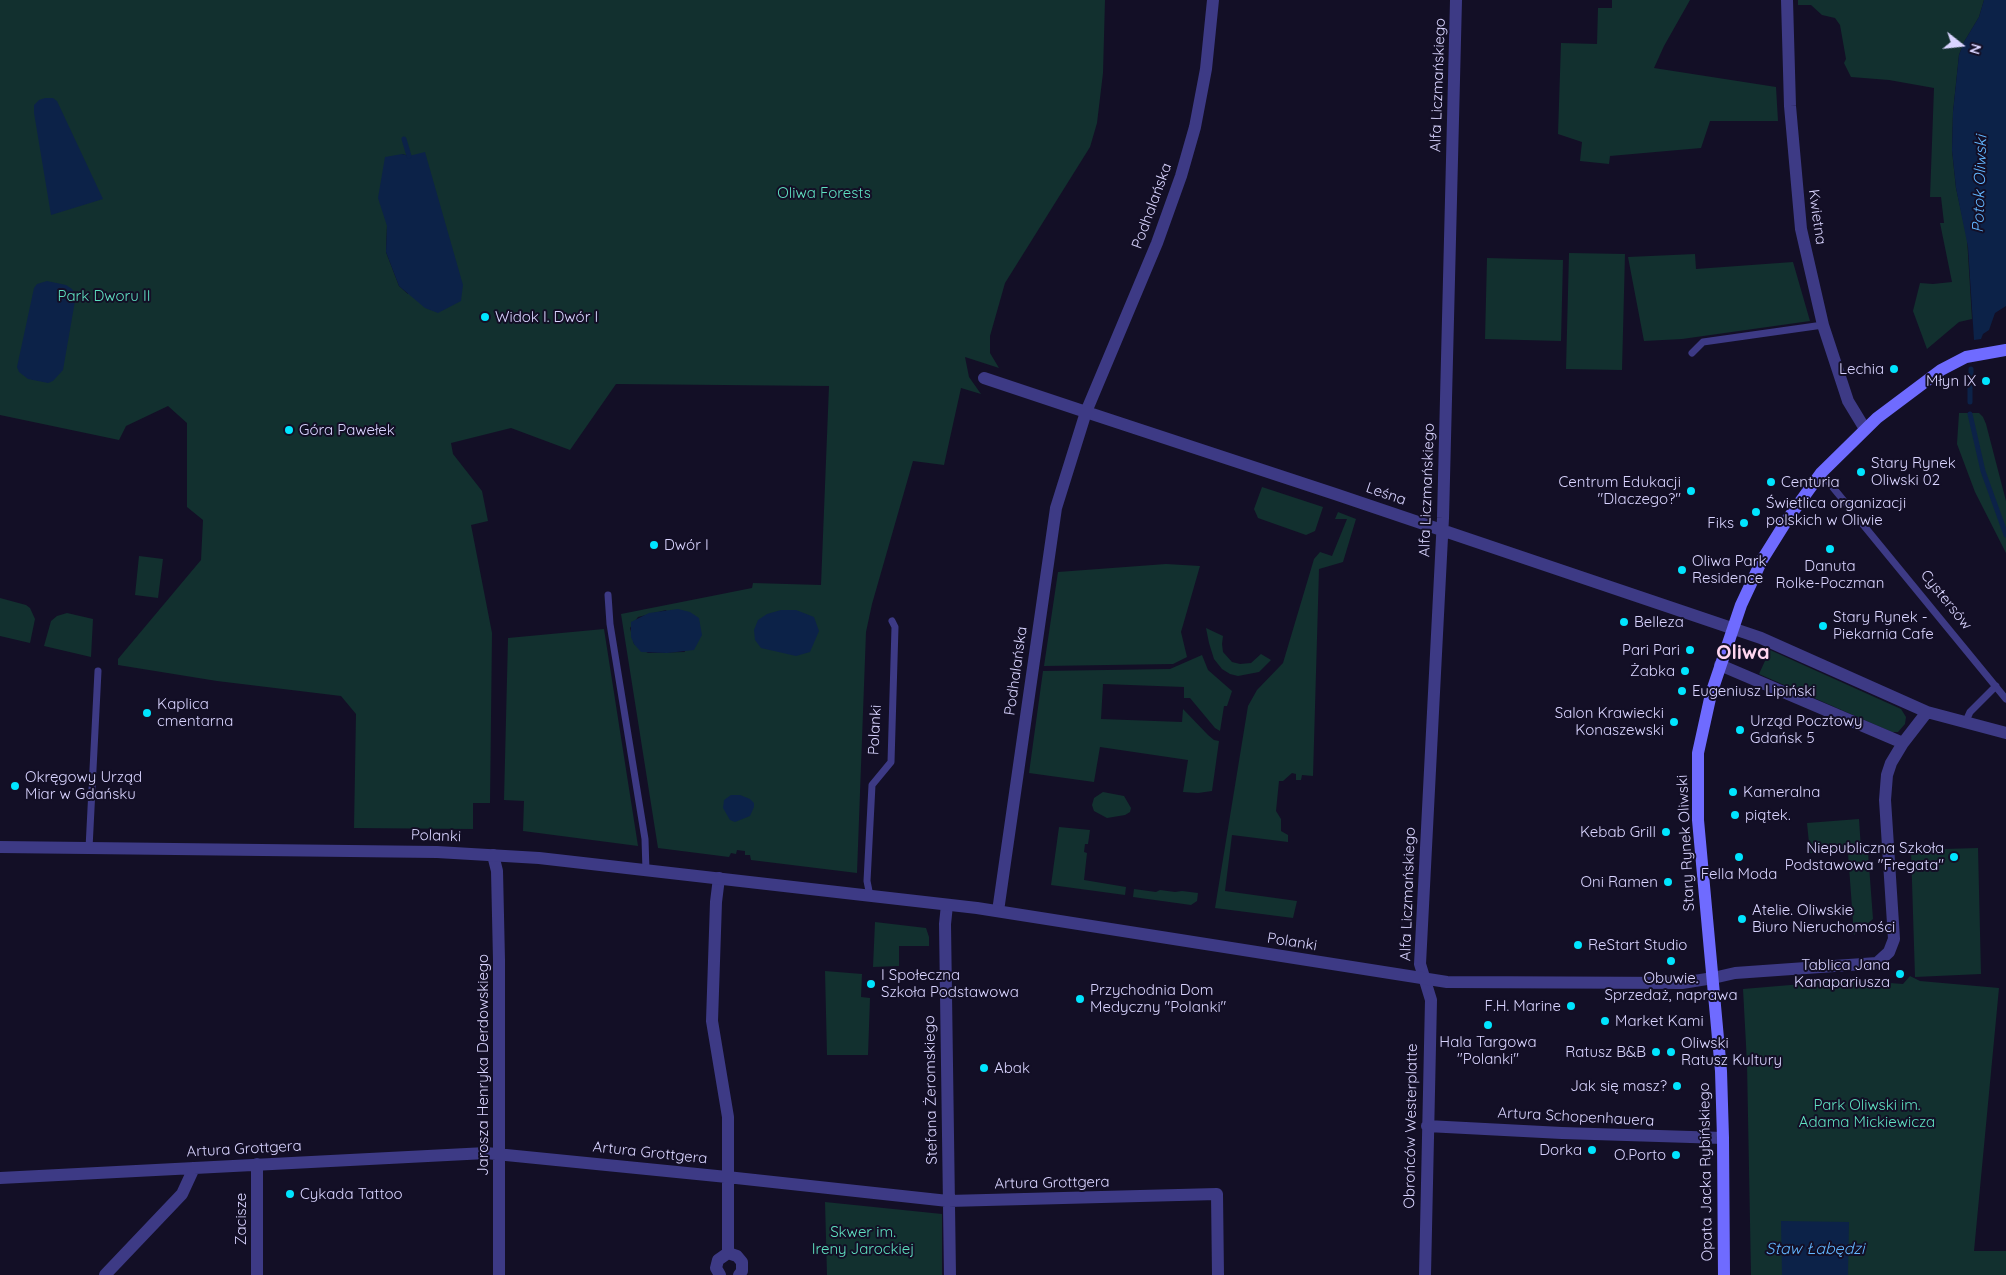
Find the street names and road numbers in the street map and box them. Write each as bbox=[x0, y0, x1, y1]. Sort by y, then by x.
street label: Alfa Liczmańskiego bbox=[1427, 18, 1449, 152]
street label: Podhalańska bbox=[1128, 161, 1176, 251]
street label: Kwietna bbox=[1804, 188, 1830, 246]
street label: Alfa Liczmańskiego bbox=[1416, 423, 1438, 557]
street label: Leśna bbox=[1364, 479, 1408, 509]
street label: Cystersów bbox=[1916, 566, 1976, 634]
street label: Podhalańska bbox=[1001, 625, 1031, 717]
street label: Polanki bbox=[865, 704, 885, 756]
street label: Stary Rynek Oliwski bbox=[1673, 774, 1699, 912]
street label: Polanki bbox=[411, 826, 461, 846]
street label: Alfa Liczmańskiego bbox=[1397, 827, 1419, 961]
street label: Polanki bbox=[1266, 929, 1318, 955]
street label: Jarosza Henryka Derdowskiego bbox=[474, 954, 492, 1176]
street label: Stefana Żeromskiego bbox=[921, 1015, 941, 1165]
street label: Obrońców Westerplatte bbox=[1401, 1043, 1421, 1209]
street label: Opata Jacka Rybińskiego bbox=[1695, 1082, 1717, 1262]
street label: Artura Schopenhauera bbox=[1497, 1104, 1655, 1130]
street label: Artura Grottgera bbox=[186, 1137, 302, 1161]
street label: Artura Grottgera bbox=[592, 1138, 708, 1168]
street label: Artura Grottgera bbox=[994, 1173, 1110, 1193]
street label: Zacisze bbox=[232, 1193, 250, 1245]

